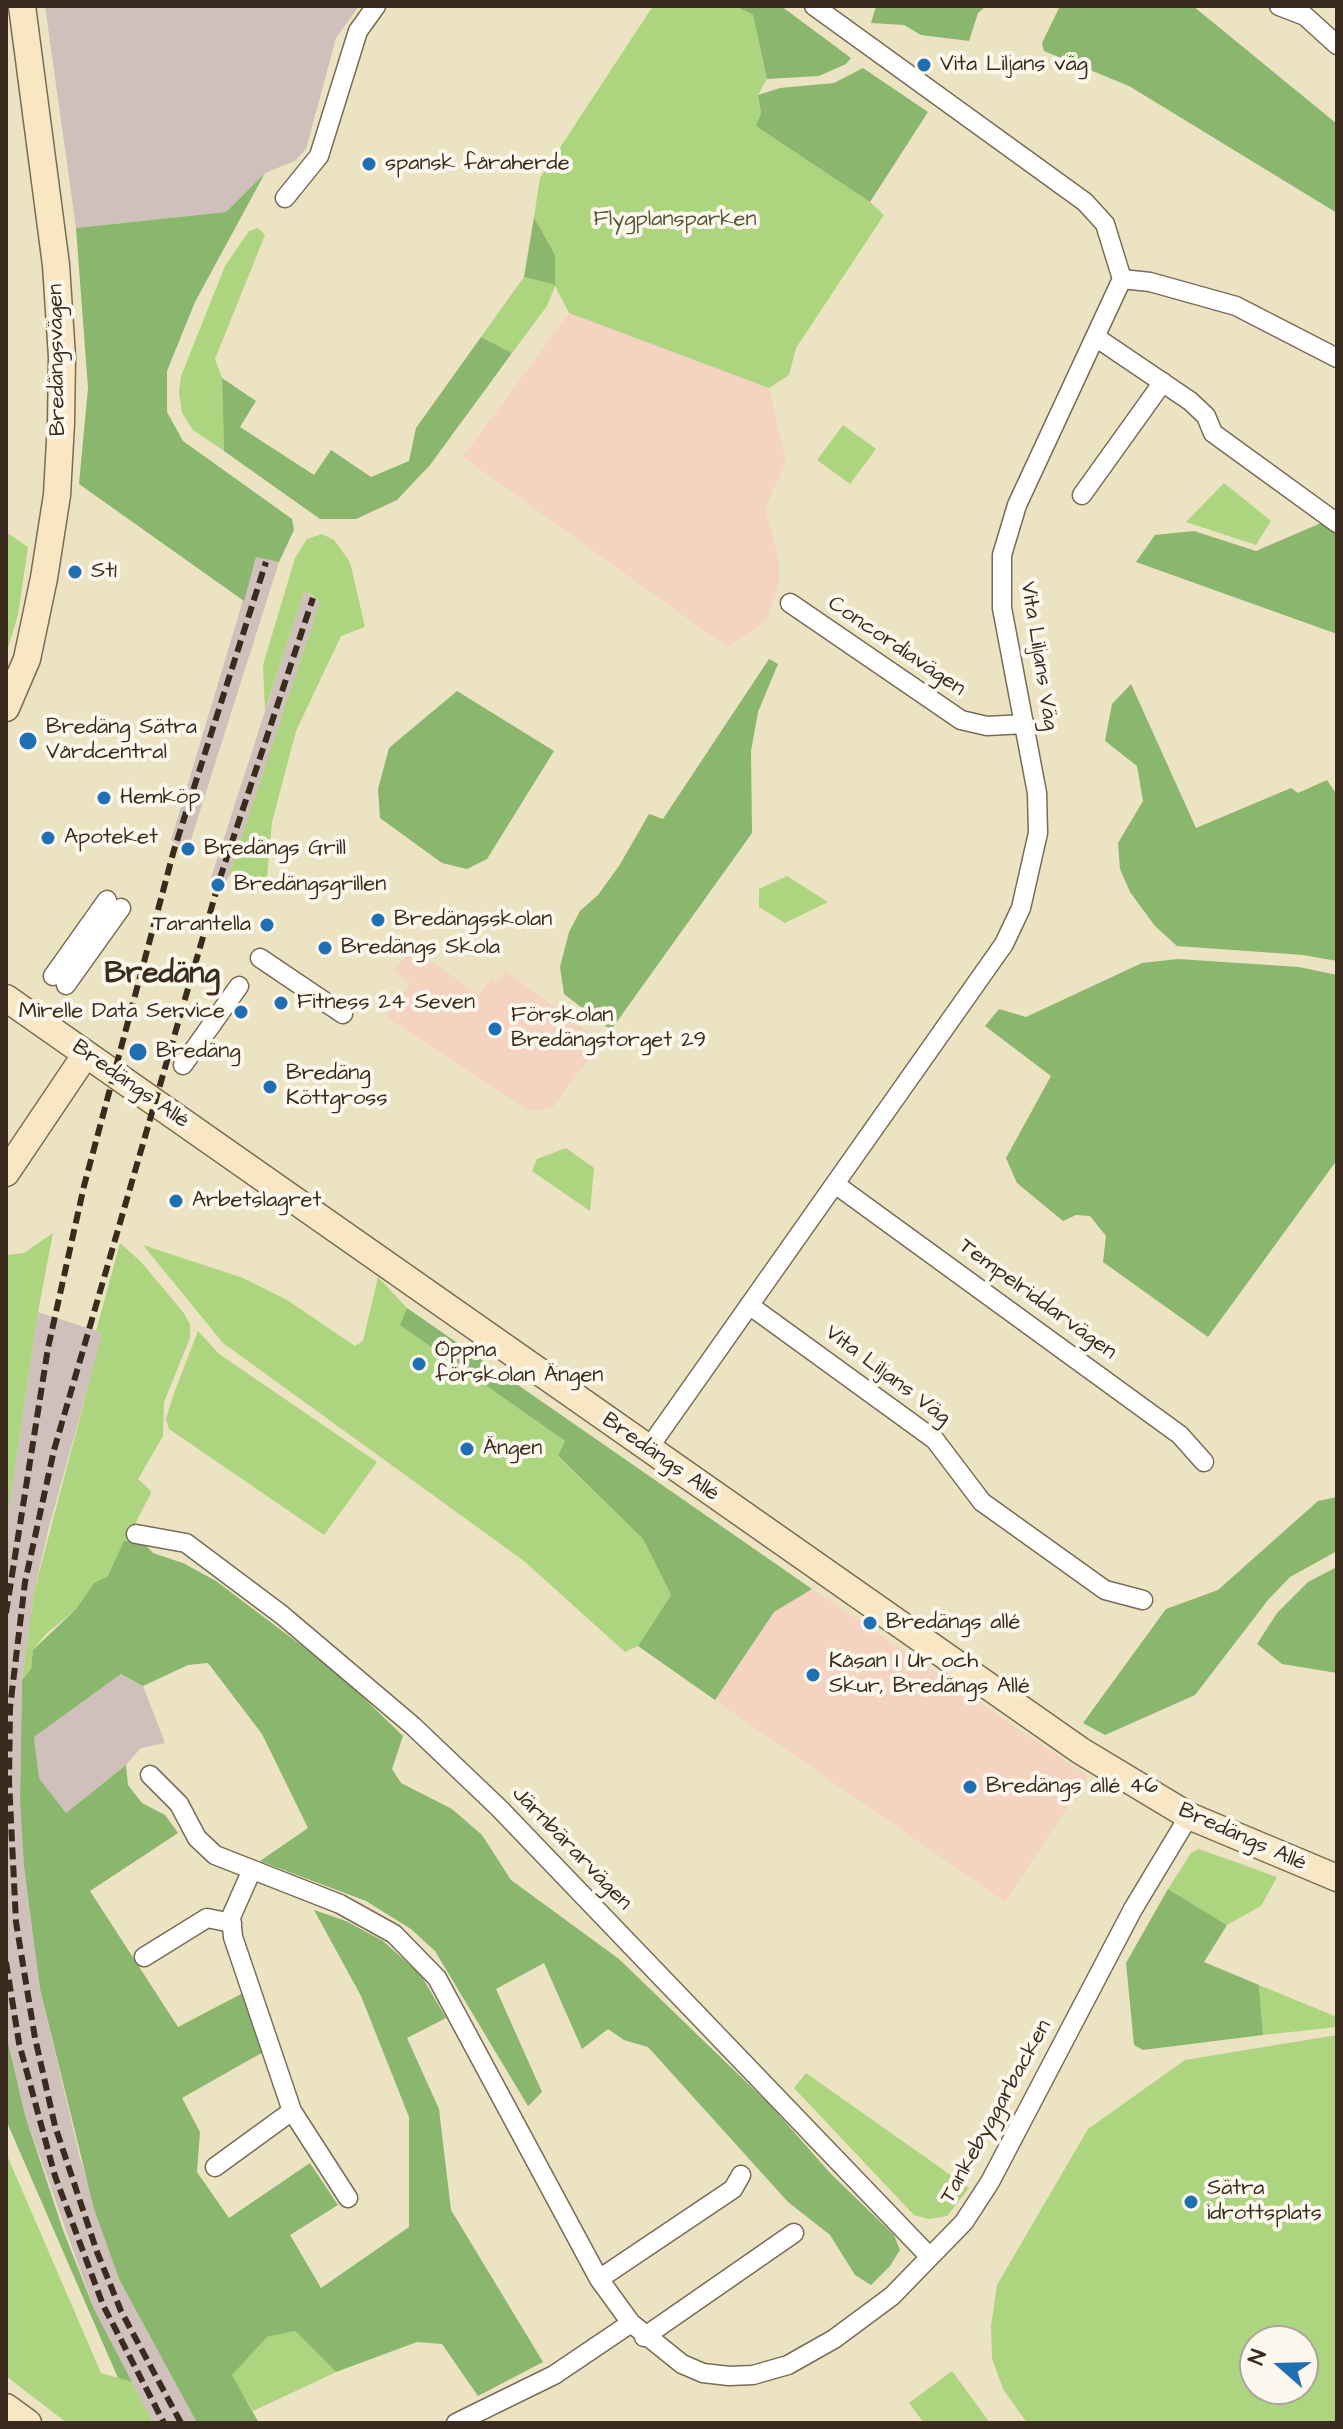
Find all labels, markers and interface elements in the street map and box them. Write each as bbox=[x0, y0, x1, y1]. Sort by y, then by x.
place label: Vita Liljans väg bbox=[940, 52, 1088, 78]
marker: Vita Liljans väg bbox=[915, 56, 933, 74]
place label: spansk fåraherde bbox=[385, 151, 570, 177]
marker: spansk fåraherde bbox=[360, 155, 378, 173]
park label: Flygplansparken bbox=[593, 207, 757, 233]
street label: Bredängsvägen bbox=[43, 284, 73, 436]
place label: St1 bbox=[91, 559, 117, 585]
marker: St1 bbox=[66, 563, 84, 581]
street label: Vita Liljans Väg bbox=[1013, 580, 1063, 732]
street label: Concordiavägen bbox=[822, 591, 970, 703]
place label: Bredäng Sätra Vårdcentral bbox=[46, 715, 197, 766]
marker: Bredäng Sätra Vårdcentral bbox=[17, 730, 39, 752]
place label: Hemköp bbox=[120, 785, 200, 811]
marker: Hemköp bbox=[95, 789, 113, 807]
place label: Apoteket bbox=[64, 825, 158, 851]
marker: Apoteket bbox=[39, 829, 57, 847]
place label: Bredängs Grill bbox=[204, 836, 346, 862]
marker: Bredängs Grill bbox=[179, 840, 197, 858]
place label: Bredängsgrillen bbox=[234, 872, 386, 898]
marker: Bredängsgrillen bbox=[209, 876, 227, 894]
place label: Bredängsskolan bbox=[394, 907, 552, 933]
marker: Bredängsskolan bbox=[369, 911, 387, 929]
place label: Tarantella bbox=[153, 912, 251, 938]
marker: Tarantella bbox=[258, 916, 276, 934]
place label: Bredängs Skola bbox=[341, 935, 500, 961]
marker: Bredängs Skola bbox=[316, 939, 334, 957]
district label: Bredäng bbox=[104, 958, 220, 994]
place label: Fitness 24 Seven bbox=[297, 990, 475, 1016]
marker: Fitness 24 Seven bbox=[272, 994, 290, 1012]
place label: Mirelle Data Service bbox=[19, 999, 225, 1025]
marker: Mirelle Data Service bbox=[232, 1003, 250, 1021]
place label: Förskolan Bredängstorget 29 bbox=[511, 1003, 706, 1054]
marker: Förskolan Bredängstorget 29 bbox=[486, 1020, 504, 1038]
street label: Bredängs Allé bbox=[66, 1035, 194, 1135]
place label: Bredäng bbox=[156, 1039, 240, 1065]
marker: Bredäng bbox=[127, 1041, 149, 1063]
place label: Bredäng Köttgross bbox=[286, 1061, 387, 1112]
marker: Bredäng Köttgross bbox=[261, 1078, 279, 1096]
place label: Arbetslagret bbox=[192, 1188, 321, 1214]
marker: Arbetslagret bbox=[167, 1192, 185, 1210]
street label: Tempelriddarvägen bbox=[953, 1234, 1121, 1366]
street label: Vita Liljans Väg bbox=[819, 1320, 955, 1432]
place label: Öppna förskolan Ängen bbox=[435, 1338, 603, 1390]
marker: Öppna förskolan Ängen bbox=[410, 1355, 428, 1373]
street label: Bredängs Allé bbox=[596, 1408, 724, 1508]
place label: Ängen bbox=[483, 1436, 542, 1462]
marker: Ängen bbox=[458, 1440, 476, 1458]
place label: Bredängs allé bbox=[886, 1610, 1020, 1636]
marker: Bredängs allé bbox=[861, 1614, 879, 1632]
place label: Kåsan I Ur och Skur, Bredängs Allé bbox=[829, 1649, 1030, 1700]
marker: Kåsan I Ur och Skur, Bredängs Allé bbox=[804, 1666, 822, 1684]
place label: Bredängs allé 46 bbox=[986, 1774, 1158, 1800]
marker: Bredängs allé 46 bbox=[961, 1778, 979, 1796]
street label: Järnbärarvägen bbox=[505, 1782, 637, 1916]
street label: Bredängs Allé bbox=[1174, 1798, 1310, 1878]
street label: Tankebyggarbacken bbox=[936, 2016, 1058, 2208]
place label: Sätra idrottsplats bbox=[1207, 2176, 1322, 2228]
marker: Sätra idrottsplats bbox=[1182, 2193, 1200, 2211]
north arrow bbox=[1239, 2325, 1319, 2405]
text: N bbox=[1241, 2346, 1275, 2369]

